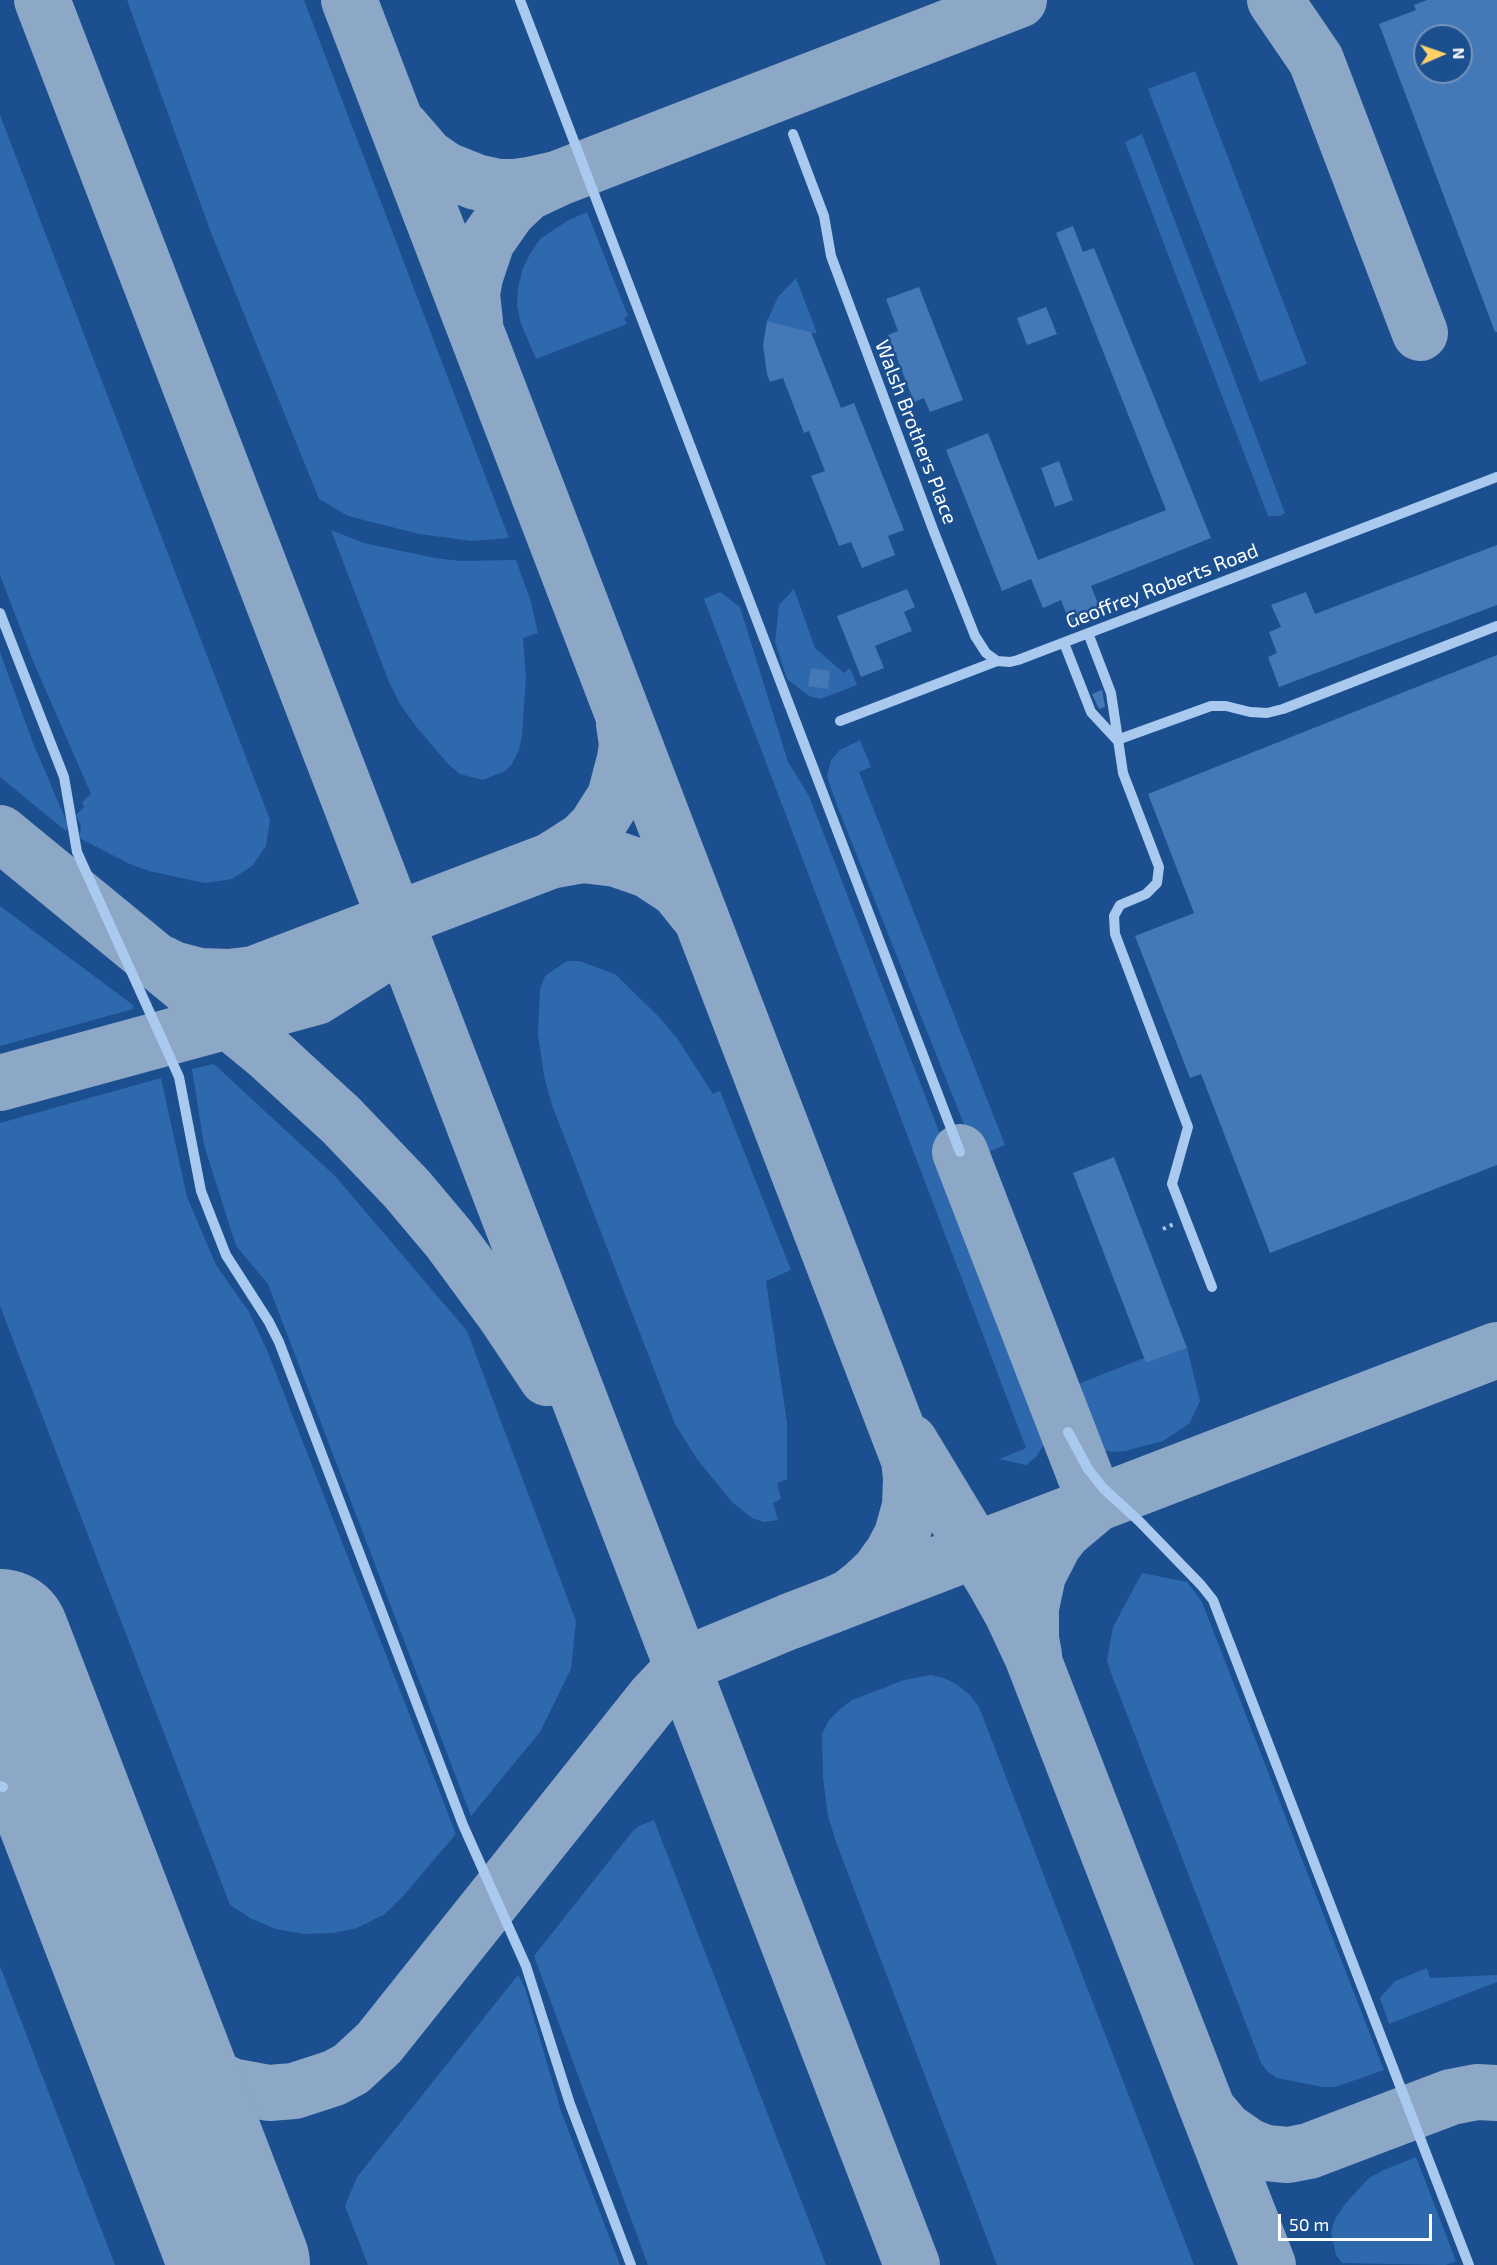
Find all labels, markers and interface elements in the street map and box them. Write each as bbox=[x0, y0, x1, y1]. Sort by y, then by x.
north arrow bbox=[1413, 24, 1473, 84]
text: N bbox=[1450, 47, 1469, 60]
street label: Walsh Brothers Place bbox=[870, 337, 962, 527]
street label: Geoffrey Roberts Road bbox=[1062, 538, 1262, 634]
scale bar bbox=[1281, 2202, 1436, 2240]
text: 50 m bbox=[1289, 2213, 1329, 2235]

